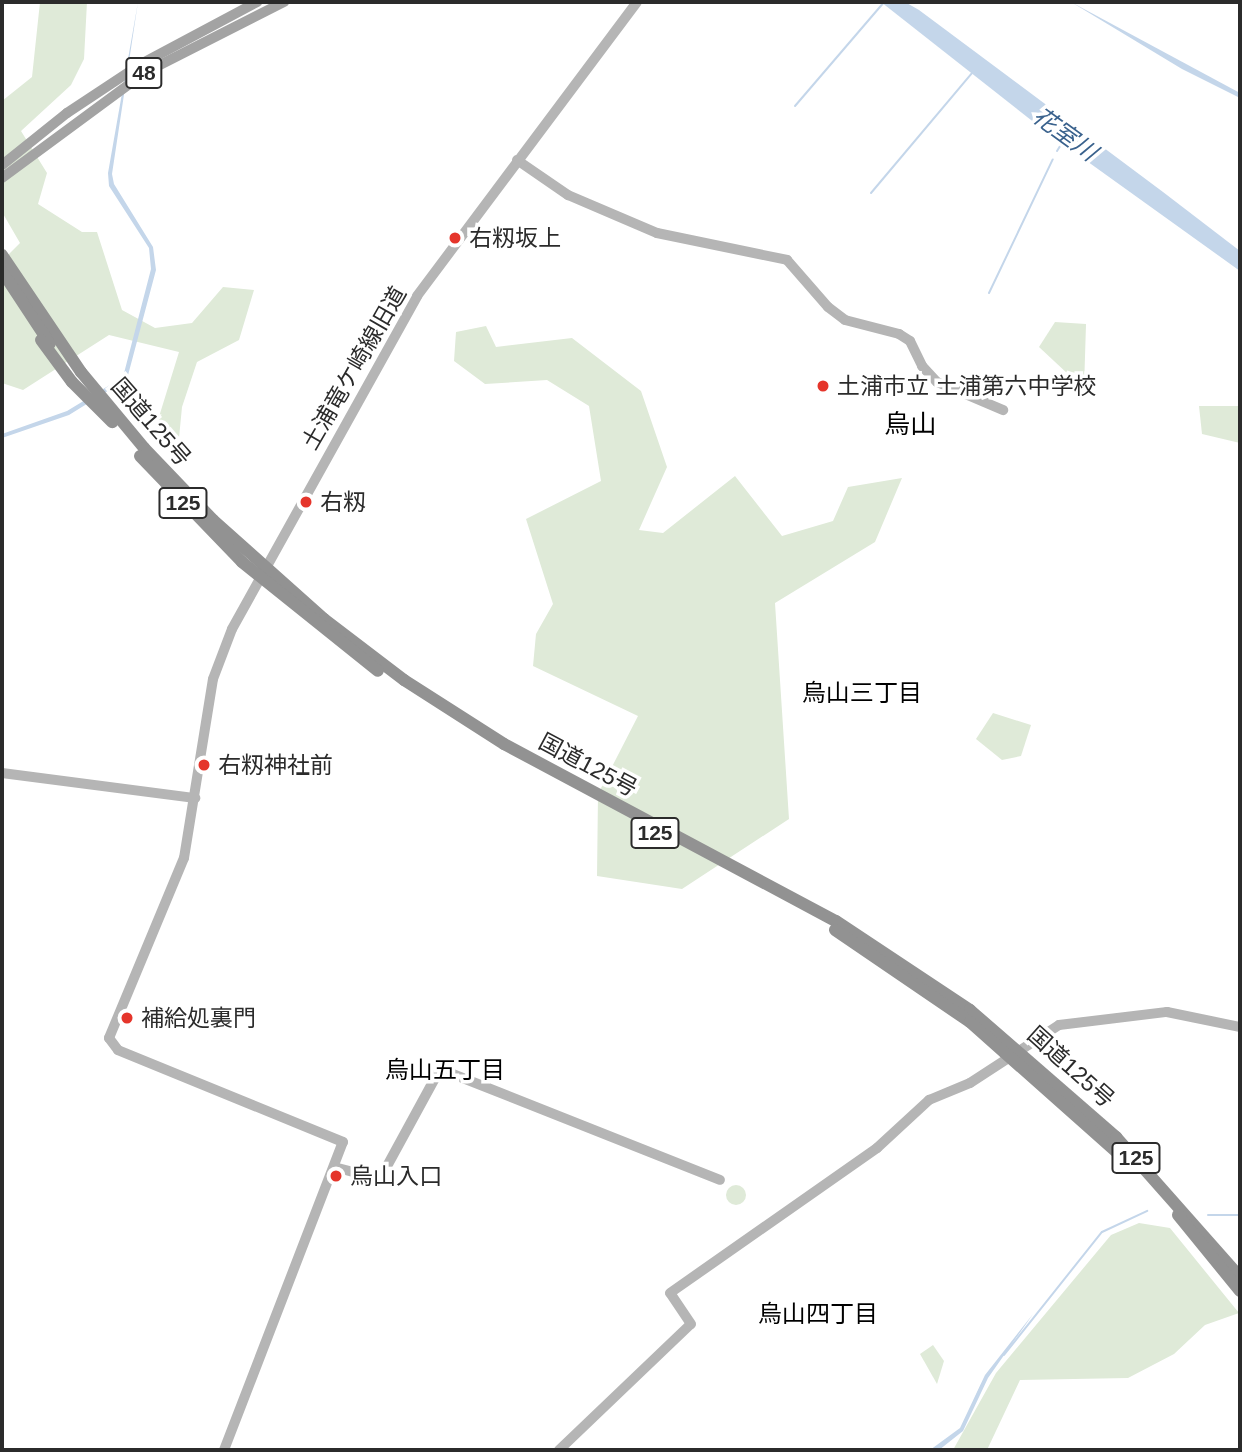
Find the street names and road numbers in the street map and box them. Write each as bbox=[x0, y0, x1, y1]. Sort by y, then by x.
road number: 48 bbox=[125, 56, 163, 90]
street label: 土浦竜ケ崎線旧道 bbox=[296, 281, 412, 455]
street label: 国道125号 bbox=[105, 372, 197, 472]
road number: 125 bbox=[157, 486, 209, 520]
street label: 国道125号 bbox=[534, 728, 642, 802]
road number: 125 bbox=[629, 816, 681, 850]
street label: 国道125号 bbox=[1022, 1021, 1120, 1113]
road number: 125 bbox=[1110, 1140, 1162, 1176]

